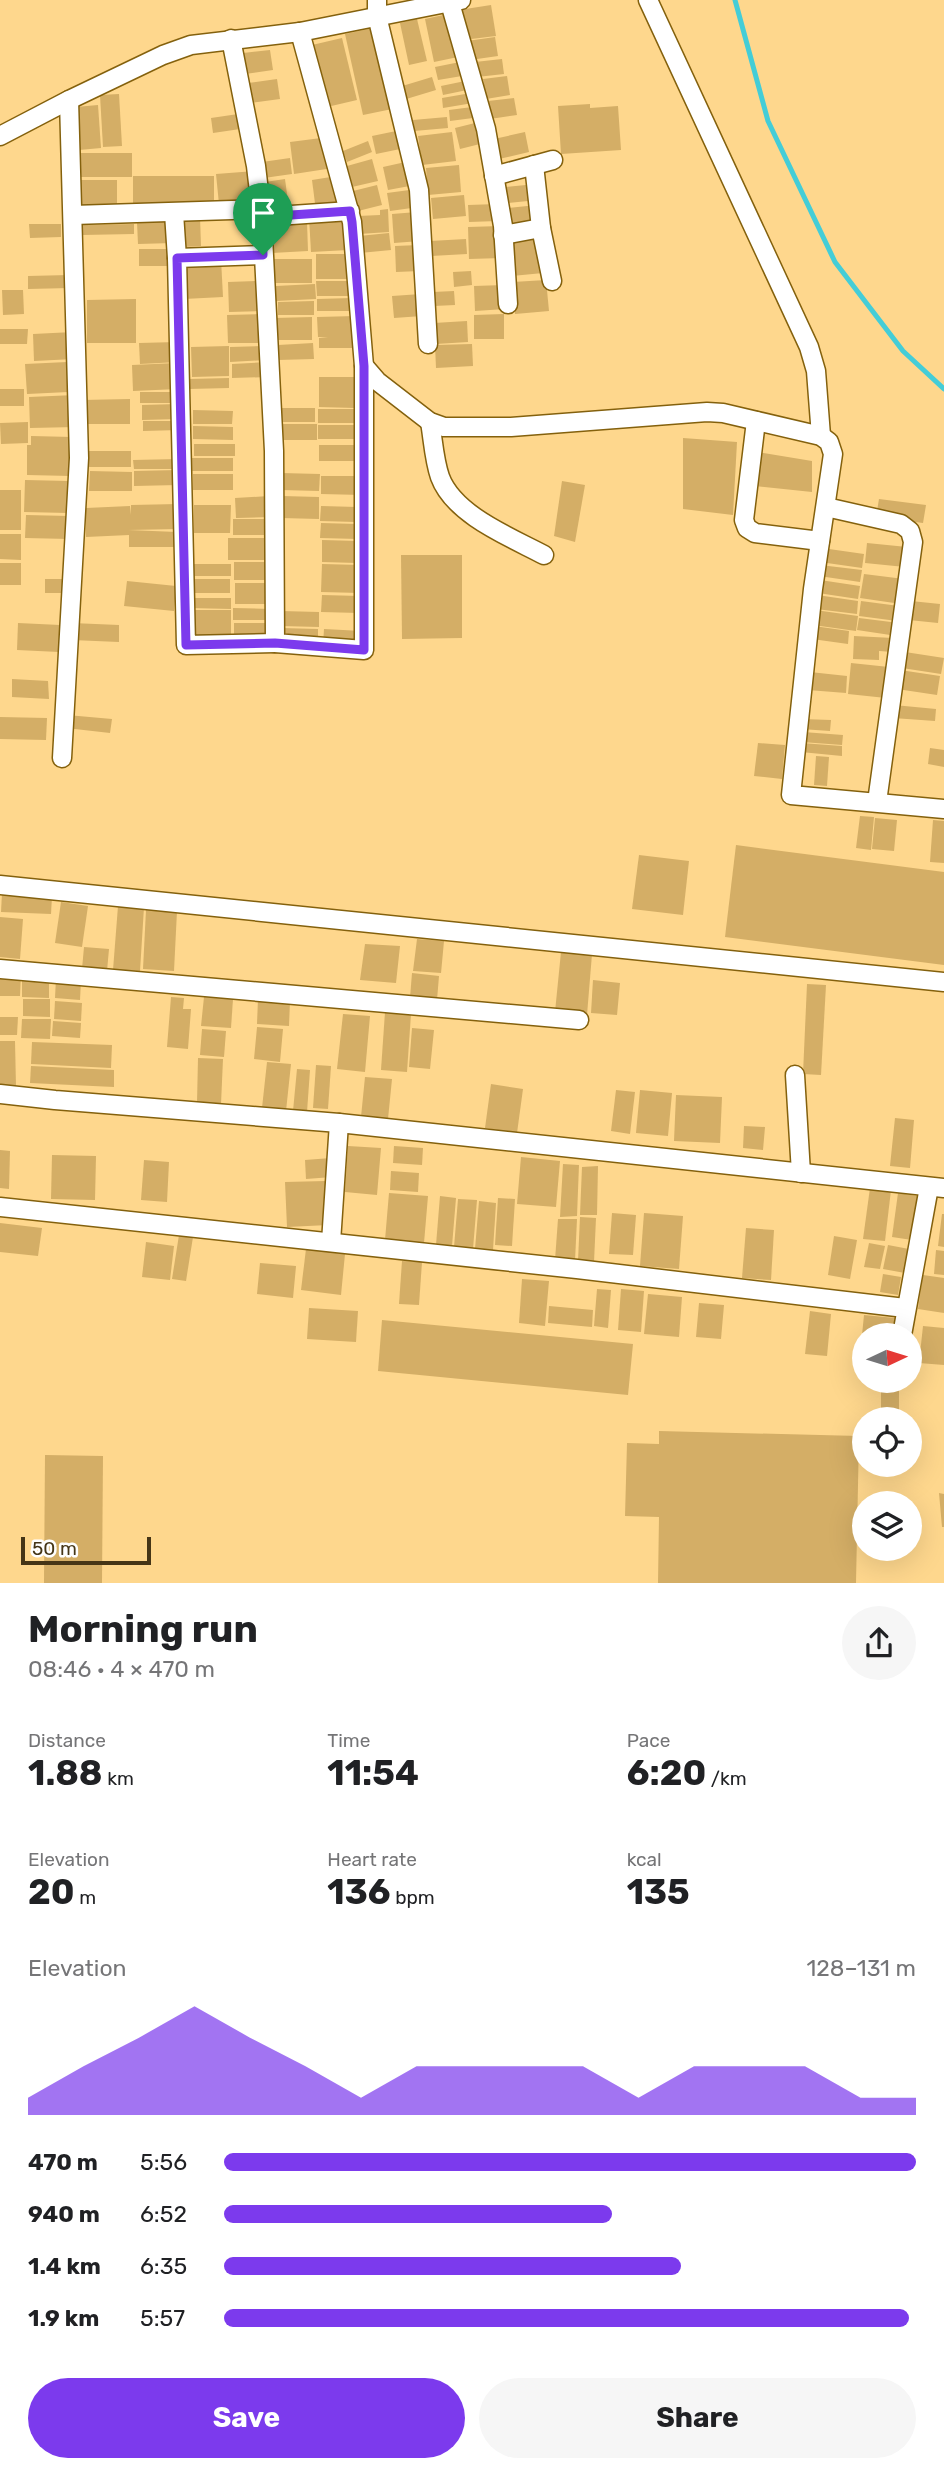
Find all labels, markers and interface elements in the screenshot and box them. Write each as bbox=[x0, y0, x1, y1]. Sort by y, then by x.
pin bbox=[233, 183, 293, 255]
icon: arrive bbox=[244, 194, 282, 232]
north arrow bbox=[852, 1323, 922, 1393]
map controls bbox=[852, 1323, 922, 1561]
button: locate bbox=[852, 1407, 922, 1477]
button: layers bbox=[852, 1491, 922, 1561]
scale bar bbox=[21, 1534, 150, 1566]
text: 50 m bbox=[32, 1537, 77, 1560]
text: Morning run bbox=[28, 1606, 258, 1652]
button: share bbox=[842, 1606, 916, 1680]
text: 08:46 · 4 × 470 m bbox=[28, 1655, 215, 1683]
text: Distance bbox=[28, 1729, 106, 1752]
text: Time bbox=[327, 1729, 370, 1752]
text: Pace bbox=[627, 1729, 670, 1752]
text: 1.88 bbox=[28, 1752, 103, 1794]
text: 11:54 bbox=[327, 1752, 419, 1794]
text: 6:20 bbox=[627, 1752, 706, 1794]
text: km bbox=[103, 1767, 134, 1790]
text: /km bbox=[706, 1767, 747, 1790]
text: Elevation bbox=[28, 1848, 109, 1871]
text: Heart rate bbox=[327, 1848, 417, 1871]
text: kcal bbox=[627, 1848, 662, 1871]
text: 20 bbox=[28, 1871, 75, 1913]
text: 136 bbox=[327, 1871, 391, 1913]
text: 135 bbox=[627, 1871, 690, 1913]
text: m bbox=[75, 1886, 96, 1909]
text: bpm bbox=[391, 1886, 435, 1909]
text: Elevation bbox=[28, 1954, 127, 1982]
text: 128–131 m bbox=[806, 1954, 916, 1982]
text: 470 m bbox=[28, 2148, 98, 2176]
text: 5:56 bbox=[140, 2148, 187, 2176]
text: 940 m bbox=[28, 2200, 100, 2228]
text: 6:52 bbox=[140, 2200, 187, 2228]
text: 1.4 km bbox=[28, 2252, 101, 2280]
text: 6:35 bbox=[140, 2252, 187, 2280]
text: 1.9 km bbox=[28, 2304, 99, 2332]
text: 5:57 bbox=[140, 2304, 185, 2332]
button: Save bbox=[28, 2378, 465, 2458]
button: Share bbox=[479, 2378, 916, 2458]

